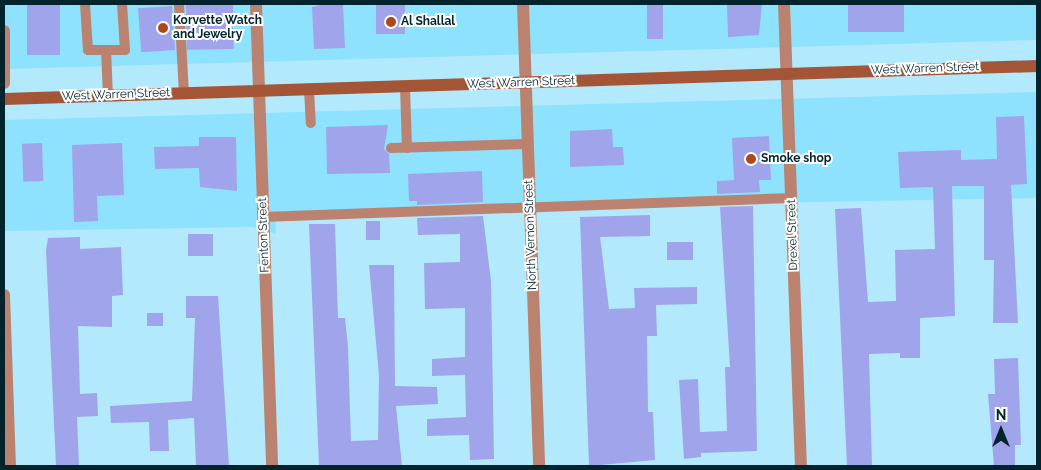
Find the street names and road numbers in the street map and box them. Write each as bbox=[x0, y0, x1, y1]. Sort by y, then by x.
street label: West Warren Street bbox=[870, 60, 980, 78]
street label: West Warren Street bbox=[466, 74, 576, 92]
street label: West Warren Street bbox=[61, 86, 171, 104]
street label: North Vernon Street bbox=[522, 179, 540, 291]
street label: Fenton Street bbox=[255, 197, 273, 273]
street label: Drexel Street bbox=[785, 199, 801, 271]

